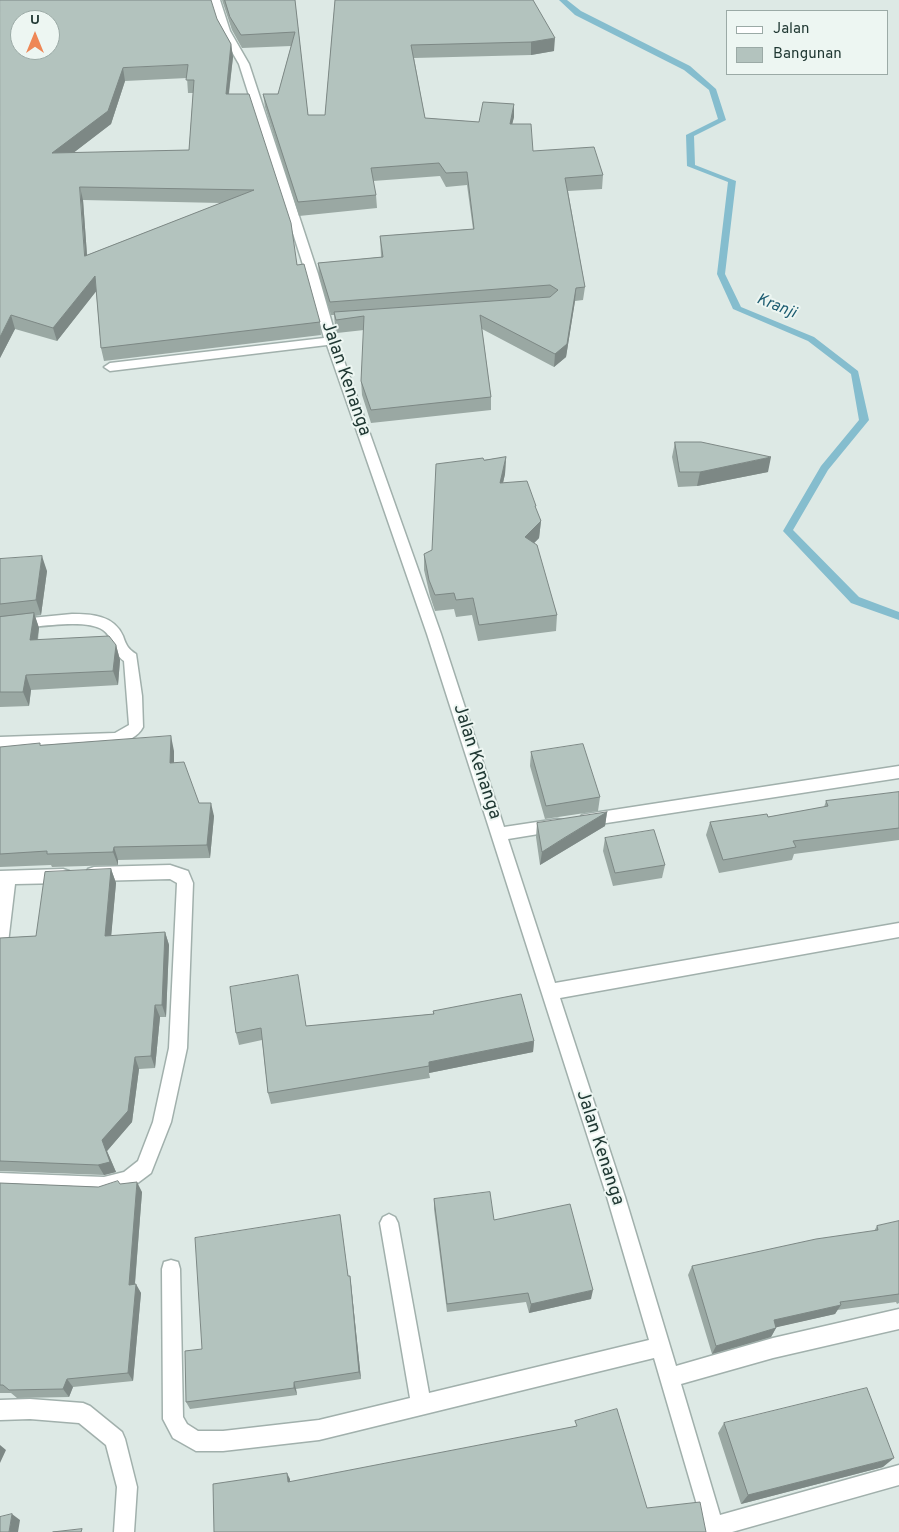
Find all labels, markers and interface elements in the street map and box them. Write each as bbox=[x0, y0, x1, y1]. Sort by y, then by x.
north arrow bbox=[10, 10, 60, 60]
legend bbox=[726, 10, 889, 75]
text: U bbox=[30, 12, 40, 29]
text: Jalan bbox=[773, 20, 810, 39]
text: Bangunan bbox=[773, 45, 842, 64]
water label: Kranji bbox=[753, 290, 799, 324]
street label: Jalan Kenanga bbox=[315, 319, 375, 439]
street label: Jalan Kenanga bbox=[447, 702, 505, 822]
street label: Jalan Kenanga bbox=[570, 1088, 628, 1208]

